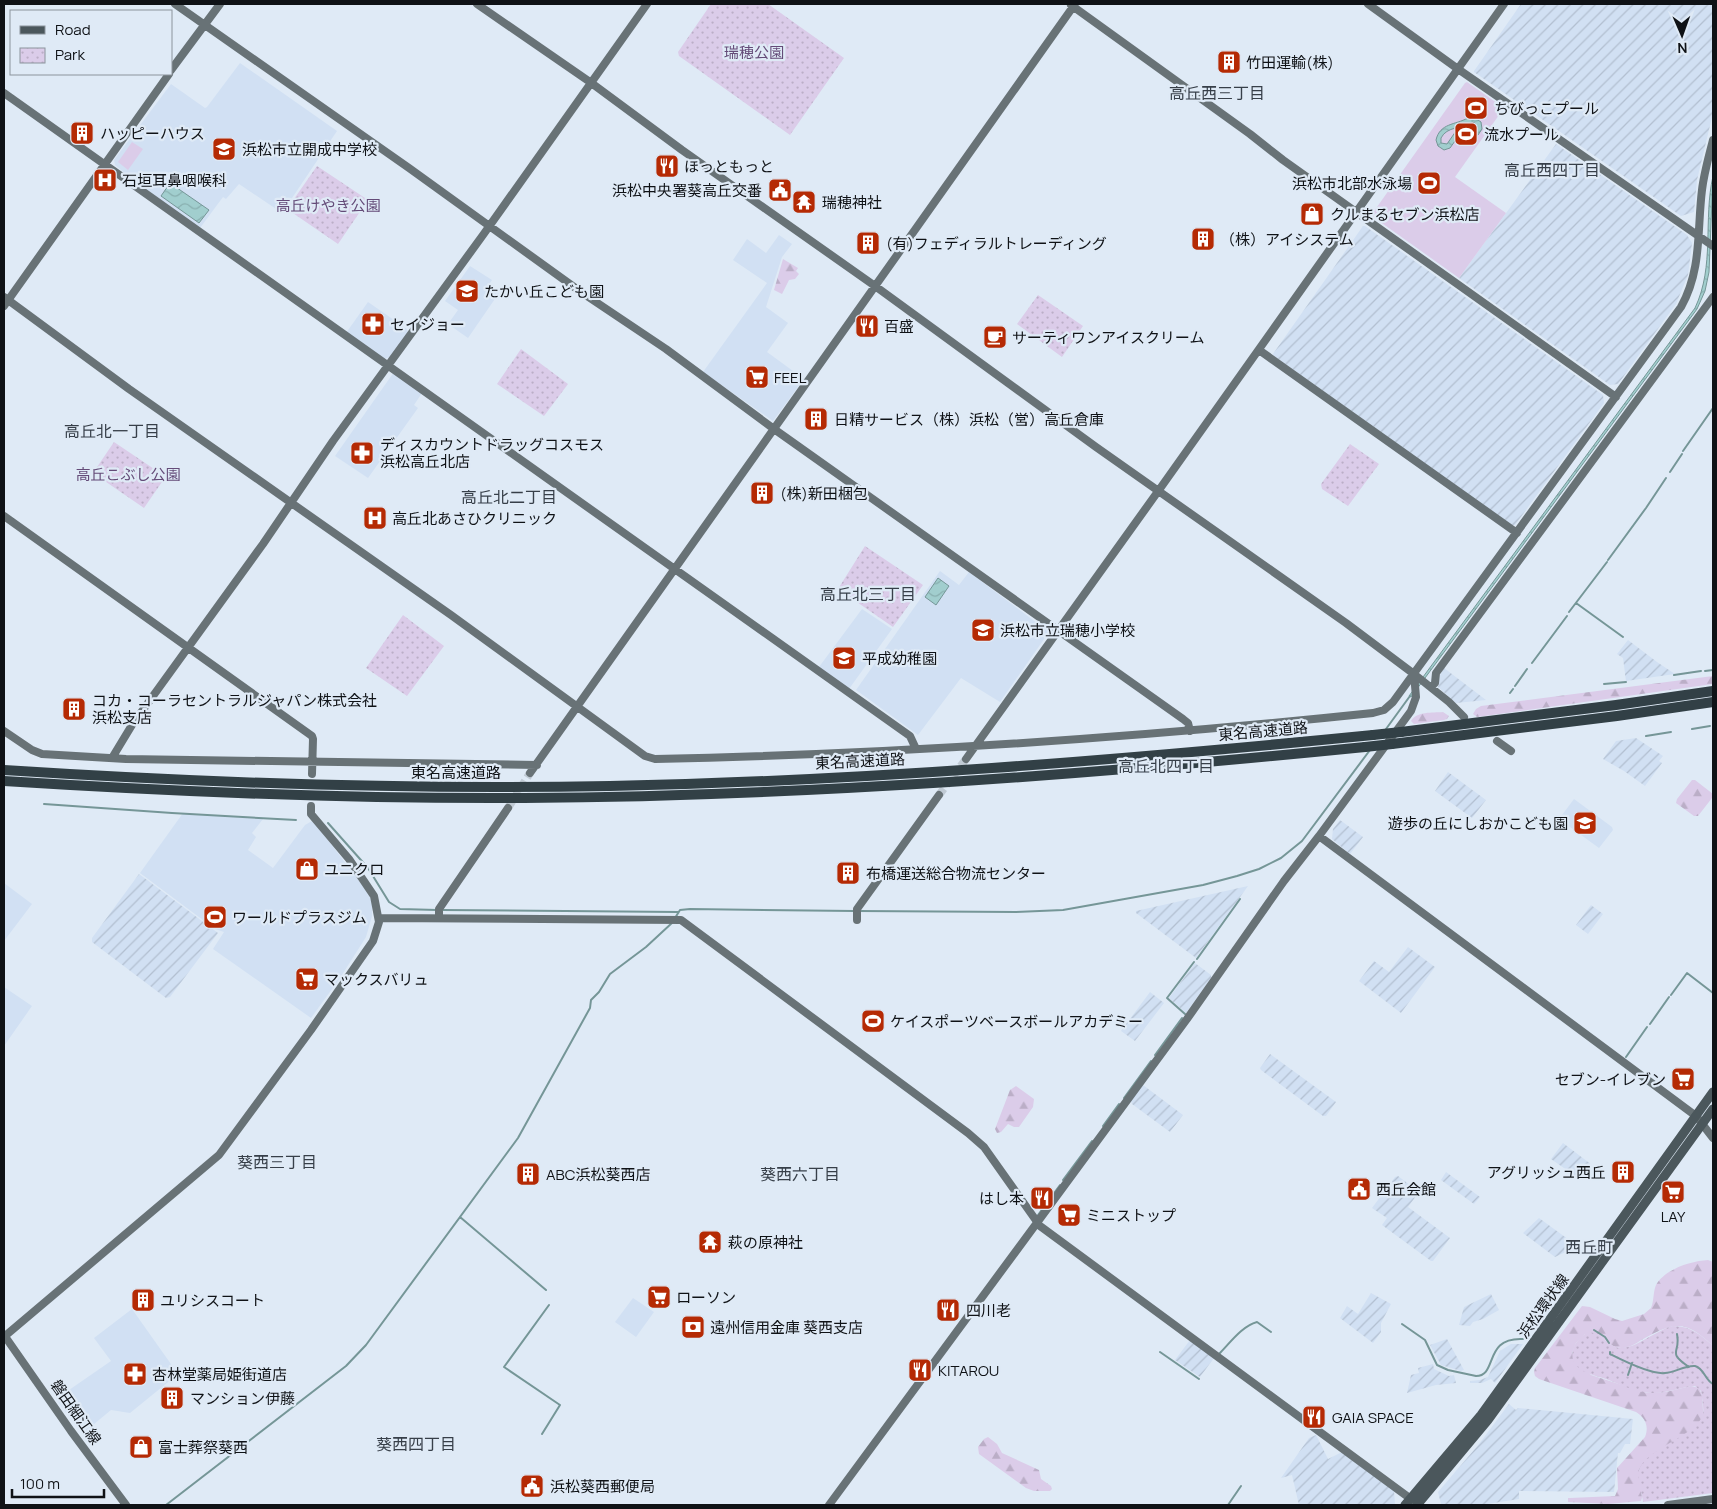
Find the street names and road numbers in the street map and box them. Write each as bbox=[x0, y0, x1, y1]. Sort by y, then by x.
street label: 東名高速道路 bbox=[1217, 717, 1309, 745]
street label: 東名高速道路 bbox=[815, 748, 905, 774]
street label: 東名高速道路 bbox=[411, 762, 501, 783]
street label: 浜松環状線 bbox=[1512, 1269, 1574, 1343]
street label: 磐田細江線 bbox=[46, 1375, 106, 1449]

